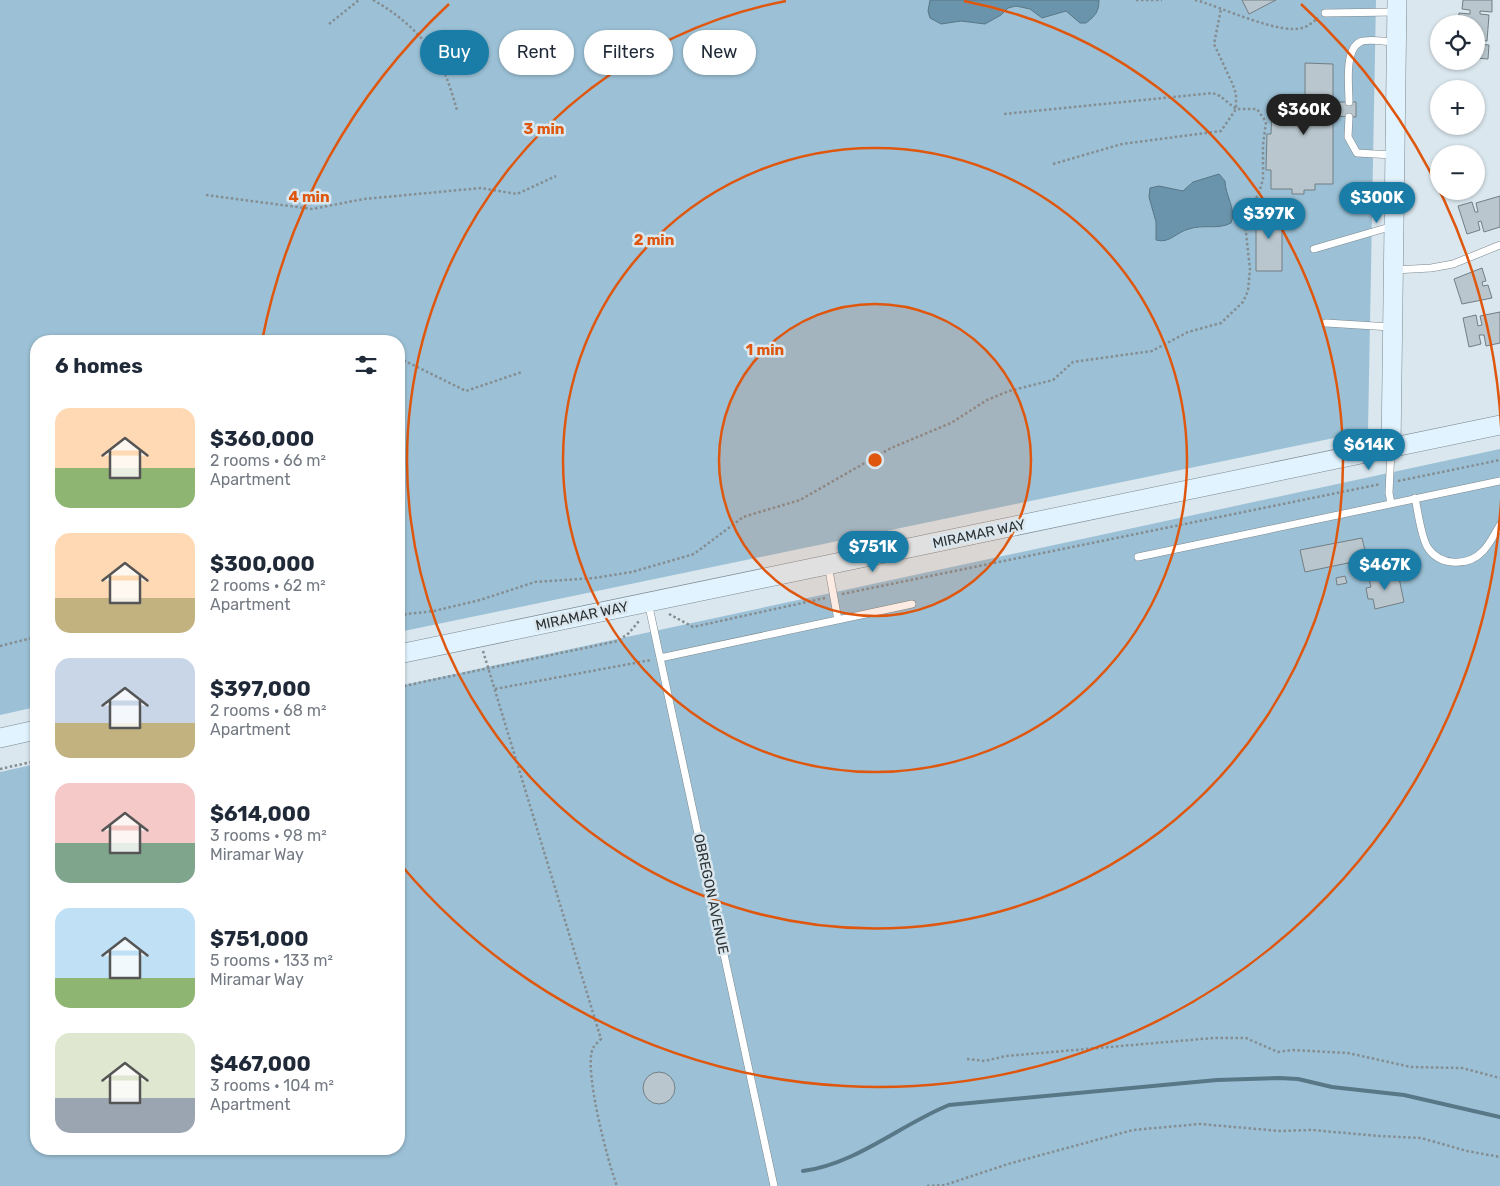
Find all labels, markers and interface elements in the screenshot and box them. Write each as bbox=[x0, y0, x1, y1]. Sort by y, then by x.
map controls bbox=[1430, 15, 1485, 200]
button: locate bbox=[1430, 15, 1485, 70]
chip: Buy bbox=[420, 30, 489, 75]
chip: Rent bbox=[499, 30, 574, 75]
chip: Filters bbox=[584, 30, 673, 75]
chip: New bbox=[683, 30, 756, 75]
button: + bbox=[1430, 80, 1485, 135]
pin: $360K bbox=[1269, 94, 1339, 136]
text: $360K bbox=[1277, 100, 1331, 119]
text: 3 min bbox=[524, 120, 564, 138]
button: − bbox=[1430, 145, 1485, 200]
pin: $300K bbox=[1342, 182, 1412, 224]
text: 4 min bbox=[288, 188, 330, 206]
text: $300K bbox=[1350, 188, 1404, 207]
pin: $397K bbox=[1234, 198, 1304, 240]
text: $397K bbox=[1243, 204, 1295, 223]
text: 2 min bbox=[634, 231, 674, 249]
text: 1 min bbox=[746, 341, 784, 359]
icon: filters bbox=[352, 351, 380, 379]
text: 6 homes bbox=[55, 353, 143, 378]
text: $360,000 bbox=[210, 426, 314, 451]
icon: home bbox=[95, 428, 155, 488]
pin: $614K bbox=[1334, 428, 1404, 471]
text: $614K bbox=[1344, 435, 1394, 454]
text: 2 rooms · 66 m² bbox=[210, 451, 326, 470]
centre of rings bbox=[866, 451, 884, 469]
text: Apartment bbox=[210, 470, 290, 489]
street label: MIRAMAR WAY bbox=[931, 516, 1027, 552]
pin: $751K bbox=[838, 530, 908, 573]
text: $751K bbox=[849, 537, 897, 556]
pin: $467K bbox=[1350, 548, 1420, 591]
text: $300,000 bbox=[210, 551, 315, 576]
icon: home bbox=[95, 553, 155, 613]
text: $467K bbox=[1359, 555, 1411, 574]
text: 2 rooms · 62 m² bbox=[210, 576, 326, 595]
text: Apartment bbox=[210, 595, 290, 614]
street label: MIRAMAR WAY bbox=[534, 598, 630, 634]
text: $397,000 bbox=[210, 676, 311, 701]
icon: home bbox=[95, 678, 155, 738]
text: 2 rooms · 68 m² bbox=[210, 701, 327, 720]
text: Apartment bbox=[210, 720, 290, 739]
text: $614,000 bbox=[210, 801, 310, 826]
icon: home bbox=[95, 803, 155, 863]
text: 3 rooms · 98 m² bbox=[210, 826, 327, 845]
street label: OBREGON AVENUE bbox=[690, 832, 732, 956]
text: Miramar Way bbox=[210, 845, 304, 864]
text: $751,000 bbox=[210, 926, 308, 951]
icon: home bbox=[95, 928, 155, 988]
text: 5 rooms · 133 m² bbox=[210, 951, 333, 970]
text: Miramar Way bbox=[210, 970, 304, 989]
text: $467,000 bbox=[210, 1051, 311, 1076]
icon: home bbox=[95, 1053, 155, 1113]
text: 3 rooms · 104 m² bbox=[210, 1076, 334, 1095]
text: Apartment bbox=[210, 1095, 290, 1114]

